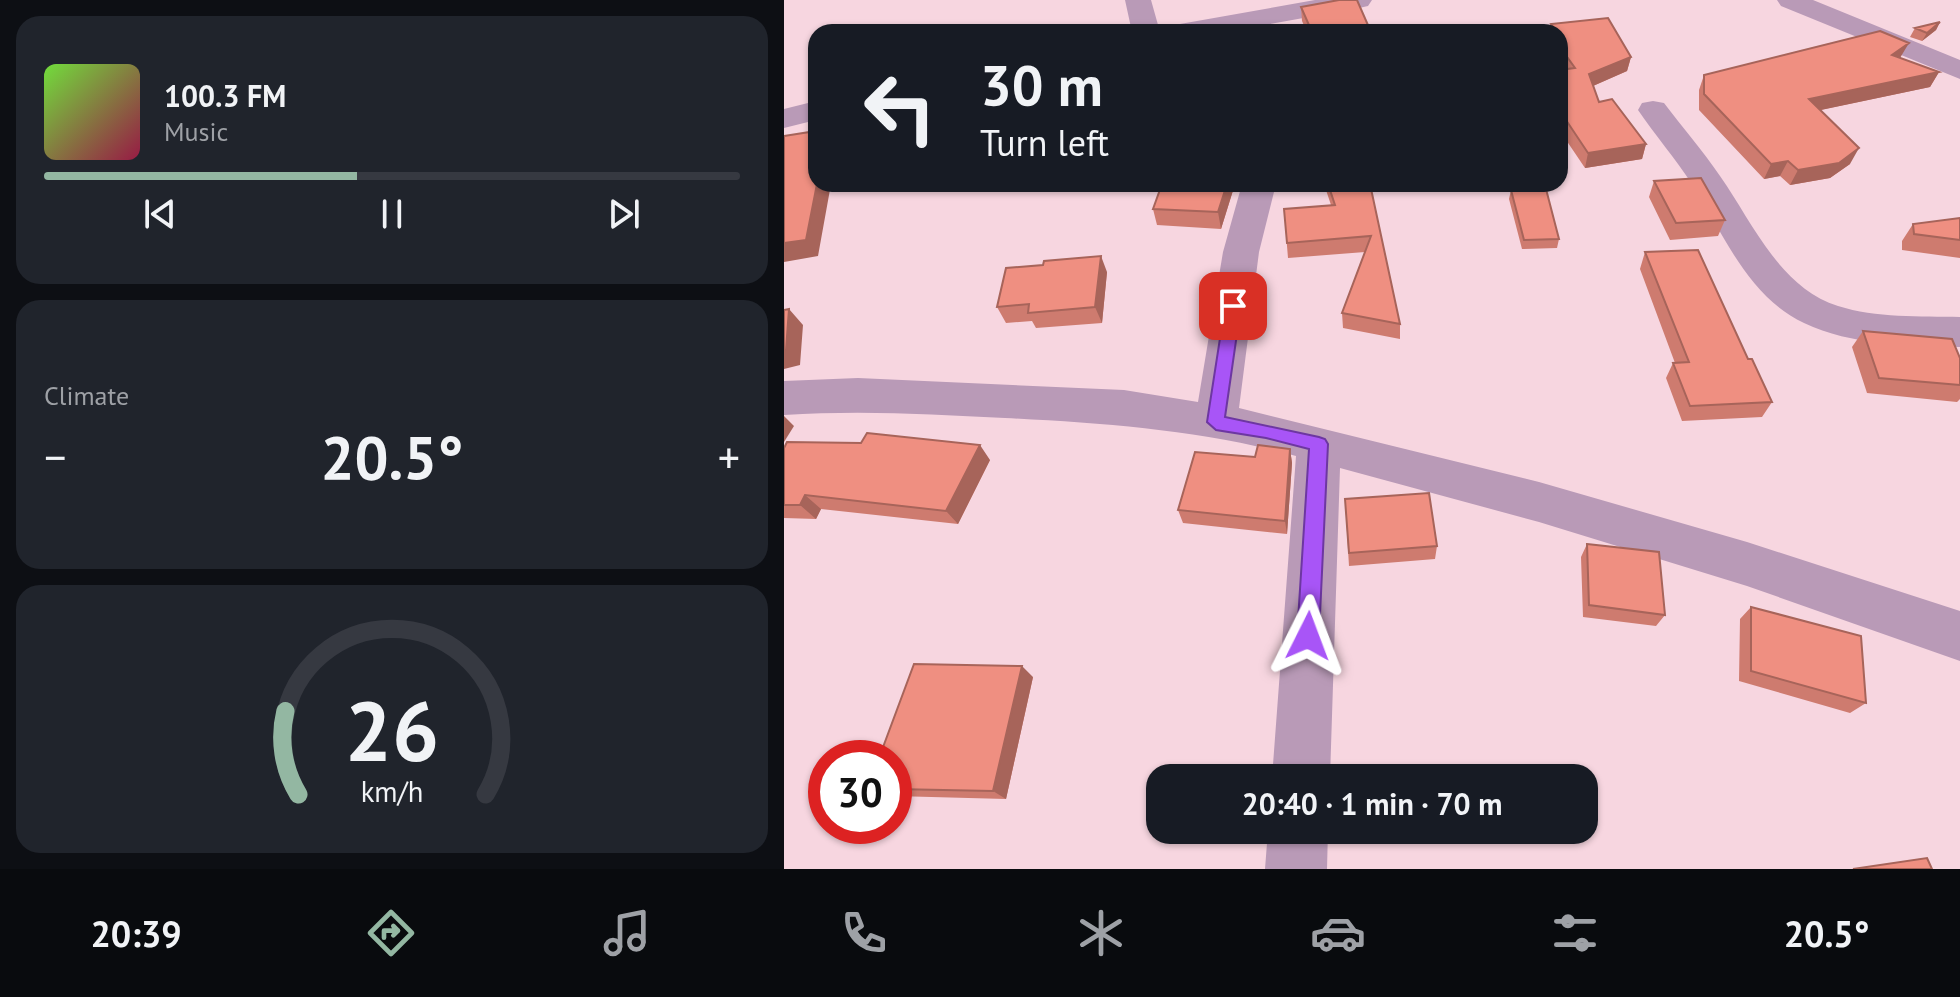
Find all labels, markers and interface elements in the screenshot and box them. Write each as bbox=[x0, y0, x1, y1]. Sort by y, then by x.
text: 30 m bbox=[980, 49, 1103, 121]
icon: left bbox=[848, 56, 952, 160]
text: 100.3 FM bbox=[164, 76, 286, 115]
text: Music bbox=[164, 115, 228, 148]
text: Turn left bbox=[980, 119, 1109, 166]
icon: previous bbox=[138, 192, 182, 236]
icon: pause bbox=[370, 192, 414, 236]
icon: next bbox=[602, 192, 646, 236]
pin bbox=[1199, 272, 1267, 340]
icon: arrive bbox=[1211, 284, 1255, 328]
text: Climate bbox=[44, 379, 129, 412]
text: 20.5° bbox=[320, 418, 464, 496]
text: − bbox=[44, 428, 66, 485]
text: + bbox=[718, 428, 740, 485]
position arrow bbox=[1266, 594, 1350, 678]
text: 26 bbox=[345, 675, 439, 783]
speed limit sign: 30 bbox=[808, 740, 912, 844]
text: km/h bbox=[361, 773, 423, 810]
text: 20:40 · 1 min · 70 m bbox=[1242, 784, 1502, 823]
icon: directions bbox=[363, 905, 419, 961]
icon: music bbox=[599, 905, 655, 961]
icon: phone bbox=[836, 905, 892, 961]
icon: climate bbox=[1073, 905, 1129, 961]
icon: car bbox=[1310, 905, 1366, 961]
icon: filters bbox=[1547, 905, 1603, 961]
text: 20:39 bbox=[90, 910, 182, 957]
text: 20.5° bbox=[1784, 910, 1870, 957]

